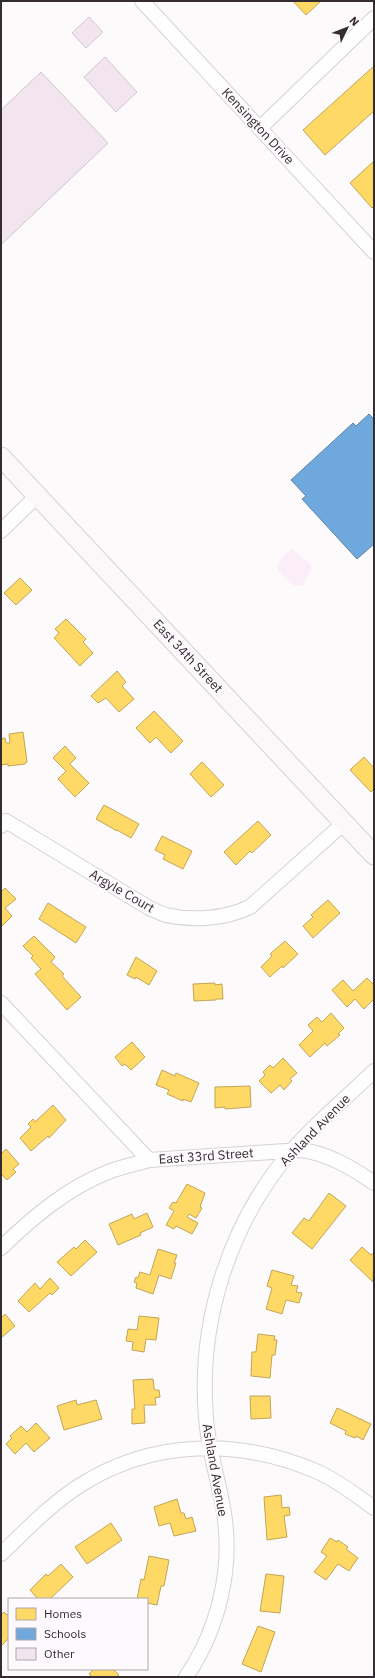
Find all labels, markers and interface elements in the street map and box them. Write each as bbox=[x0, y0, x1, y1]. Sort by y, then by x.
north arrow bbox=[327, 8, 367, 48]
text: N bbox=[346, 13, 362, 29]
street label: Kensington Drive bbox=[218, 84, 298, 168]
street label: East 34th Street bbox=[150, 616, 226, 696]
street label: Argyle Court bbox=[87, 866, 157, 916]
street label: Ashland Avenue bbox=[276, 1090, 354, 1170]
street label: East 33rd Street bbox=[158, 1144, 254, 1168]
street label: Ashland Avenue bbox=[198, 1422, 232, 1518]
legend bbox=[8, 1598, 148, 1670]
text: Homes bbox=[44, 1606, 82, 1621]
text: Schools bbox=[44, 1626, 87, 1641]
text: Other bbox=[44, 1646, 75, 1661]

